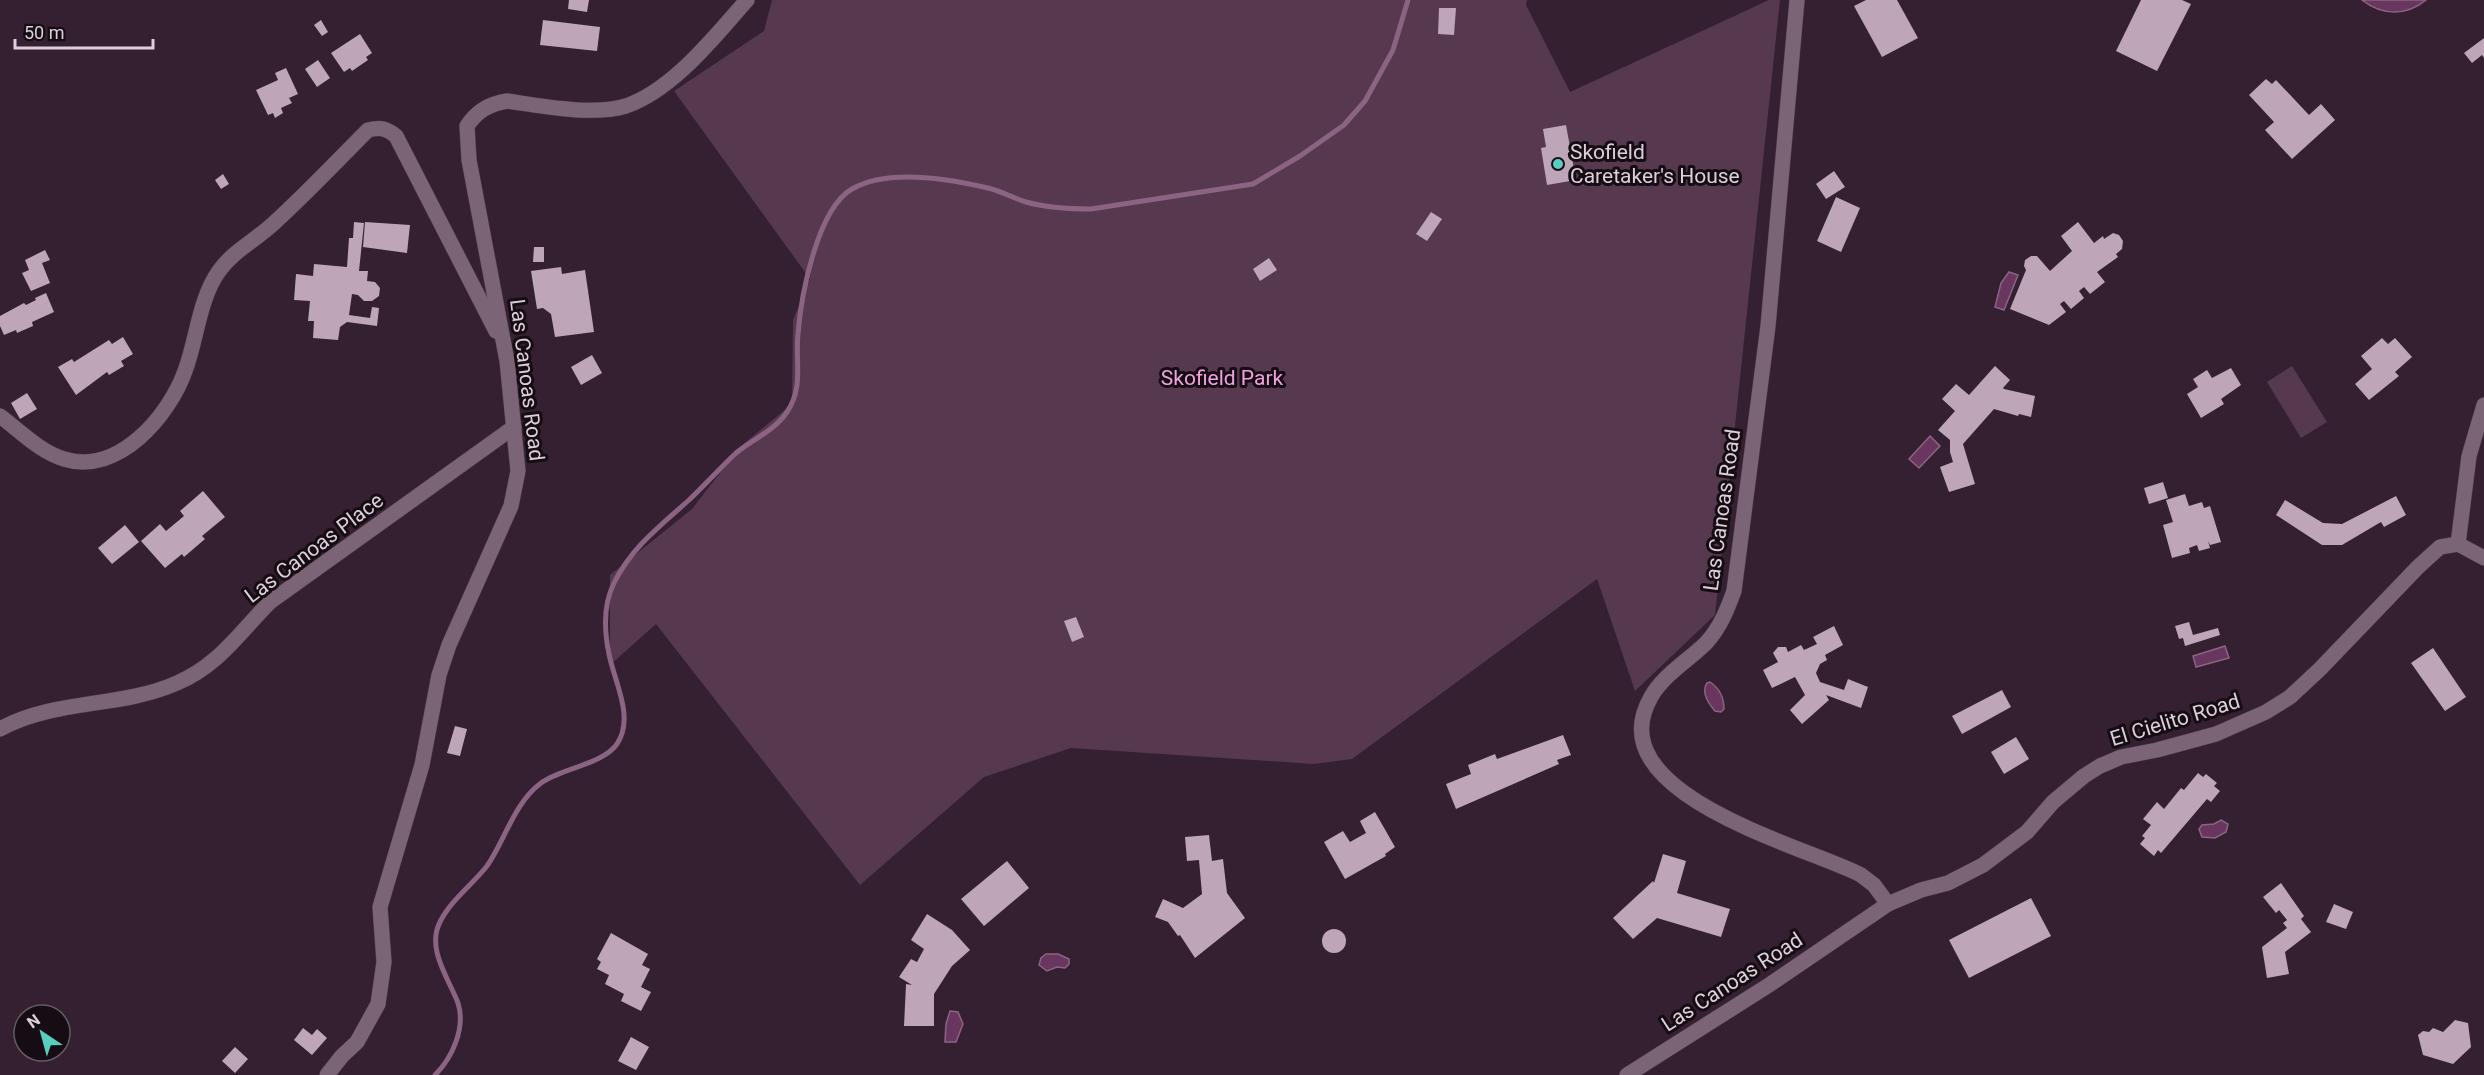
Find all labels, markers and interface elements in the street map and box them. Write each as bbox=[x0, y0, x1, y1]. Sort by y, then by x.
scale bar bbox=[15, 12, 153, 50]
text: 50 m bbox=[24, 22, 64, 43]
place label: Skofield Caretaker's House bbox=[1570, 140, 1740, 188]
marker: Skofield Caretaker's House bbox=[1551, 157, 1565, 171]
street label: Las Canoas Road bbox=[505, 298, 549, 462]
park label: Skofield Park bbox=[1161, 366, 1284, 390]
street label: Las Canoas Road bbox=[1699, 428, 1745, 592]
street label: Las Canoas Place bbox=[240, 488, 388, 608]
street label: El Cielito Road bbox=[2107, 689, 2243, 751]
street label: Las Canoas Road bbox=[1657, 928, 1807, 1036]
north arrow bbox=[12, 1003, 72, 1063]
text: N bbox=[23, 1010, 44, 1032]

